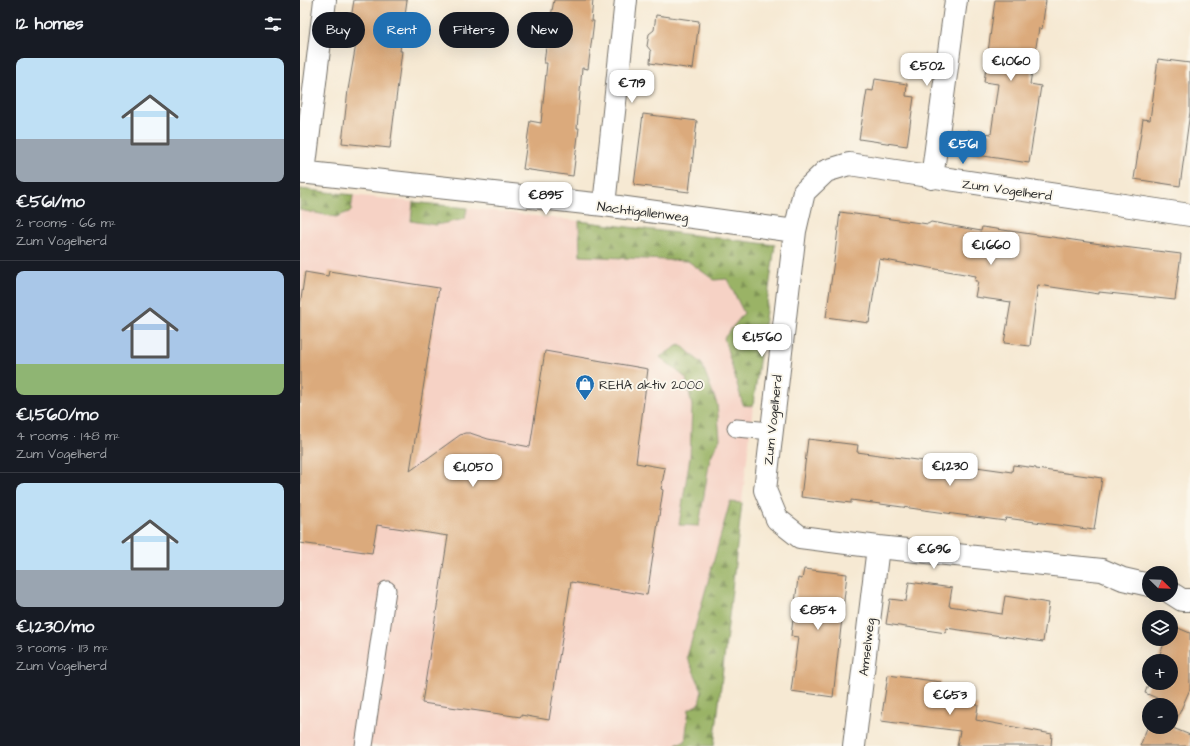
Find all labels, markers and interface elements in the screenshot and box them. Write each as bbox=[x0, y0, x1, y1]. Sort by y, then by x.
text: 12 homes bbox=[16, 12, 84, 36]
chip: Buy bbox=[312, 12, 365, 48]
chip: Rent bbox=[373, 12, 431, 48]
chip: Filters bbox=[439, 12, 509, 48]
chip: New bbox=[517, 12, 573, 48]
icon: filters bbox=[262, 13, 284, 35]
pin: €1,060 bbox=[978, 48, 1044, 82]
text: €1,060 bbox=[992, 52, 1030, 70]
pin: €502 bbox=[903, 53, 951, 87]
text: €502 bbox=[909, 57, 945, 75]
pin: €719 bbox=[608, 70, 656, 104]
text: €719 bbox=[618, 74, 646, 92]
icon: home bbox=[114, 84, 186, 156]
pin: €561 bbox=[939, 131, 987, 165]
text: €561 bbox=[948, 135, 978, 153]
street label: Zum Vogelherd bbox=[961, 175, 1053, 206]
pin: €895 bbox=[522, 182, 570, 216]
text: €895 bbox=[528, 186, 564, 204]
text: €561/mo bbox=[16, 190, 85, 214]
street label: Nachtigallenweg bbox=[596, 197, 690, 228]
text: 2 rooms · 66 m² bbox=[16, 214, 116, 232]
text: Zum Vogelherd bbox=[16, 232, 107, 250]
pin: €1,660 bbox=[958, 232, 1024, 266]
text: €1,660 bbox=[972, 236, 1010, 254]
icon: home bbox=[114, 297, 186, 369]
pin: €1,560 bbox=[729, 324, 795, 358]
text: €1,560 bbox=[742, 328, 782, 346]
shop icon: REHA aktiv 2000 bbox=[574, 373, 596, 401]
street label: Zum Vogelherd bbox=[759, 374, 788, 466]
place label: REHA aktiv 2000 bbox=[599, 376, 703, 394]
text: €1,560/mo bbox=[16, 403, 99, 427]
text: 4 rooms · 148 m² bbox=[16, 427, 120, 445]
text: Zum Vogelherd bbox=[16, 445, 107, 463]
pin: €1,230 bbox=[917, 453, 983, 487]
pin: €1,050 bbox=[440, 454, 506, 488]
text: €1,230 bbox=[932, 457, 968, 475]
text: €1,050 bbox=[453, 458, 493, 476]
icon: home bbox=[114, 509, 186, 581]
pin: €696 bbox=[910, 536, 958, 570]
text: €696 bbox=[917, 540, 951, 558]
north arrow bbox=[1142, 566, 1178, 602]
map controls bbox=[1142, 566, 1178, 734]
pin: €854 bbox=[794, 597, 842, 631]
text: €854 bbox=[800, 601, 836, 619]
button: layers bbox=[1142, 610, 1178, 646]
text: €1,230/mo bbox=[16, 615, 94, 639]
street label: Amselweg bbox=[855, 617, 881, 677]
text: 3 rooms · 113 m² bbox=[16, 639, 109, 657]
button: + bbox=[1142, 654, 1178, 690]
text: Zum Vogelherd bbox=[16, 657, 107, 675]
pin: €653 bbox=[926, 682, 974, 716]
text: €653 bbox=[933, 686, 967, 704]
button: − bbox=[1142, 698, 1178, 734]

